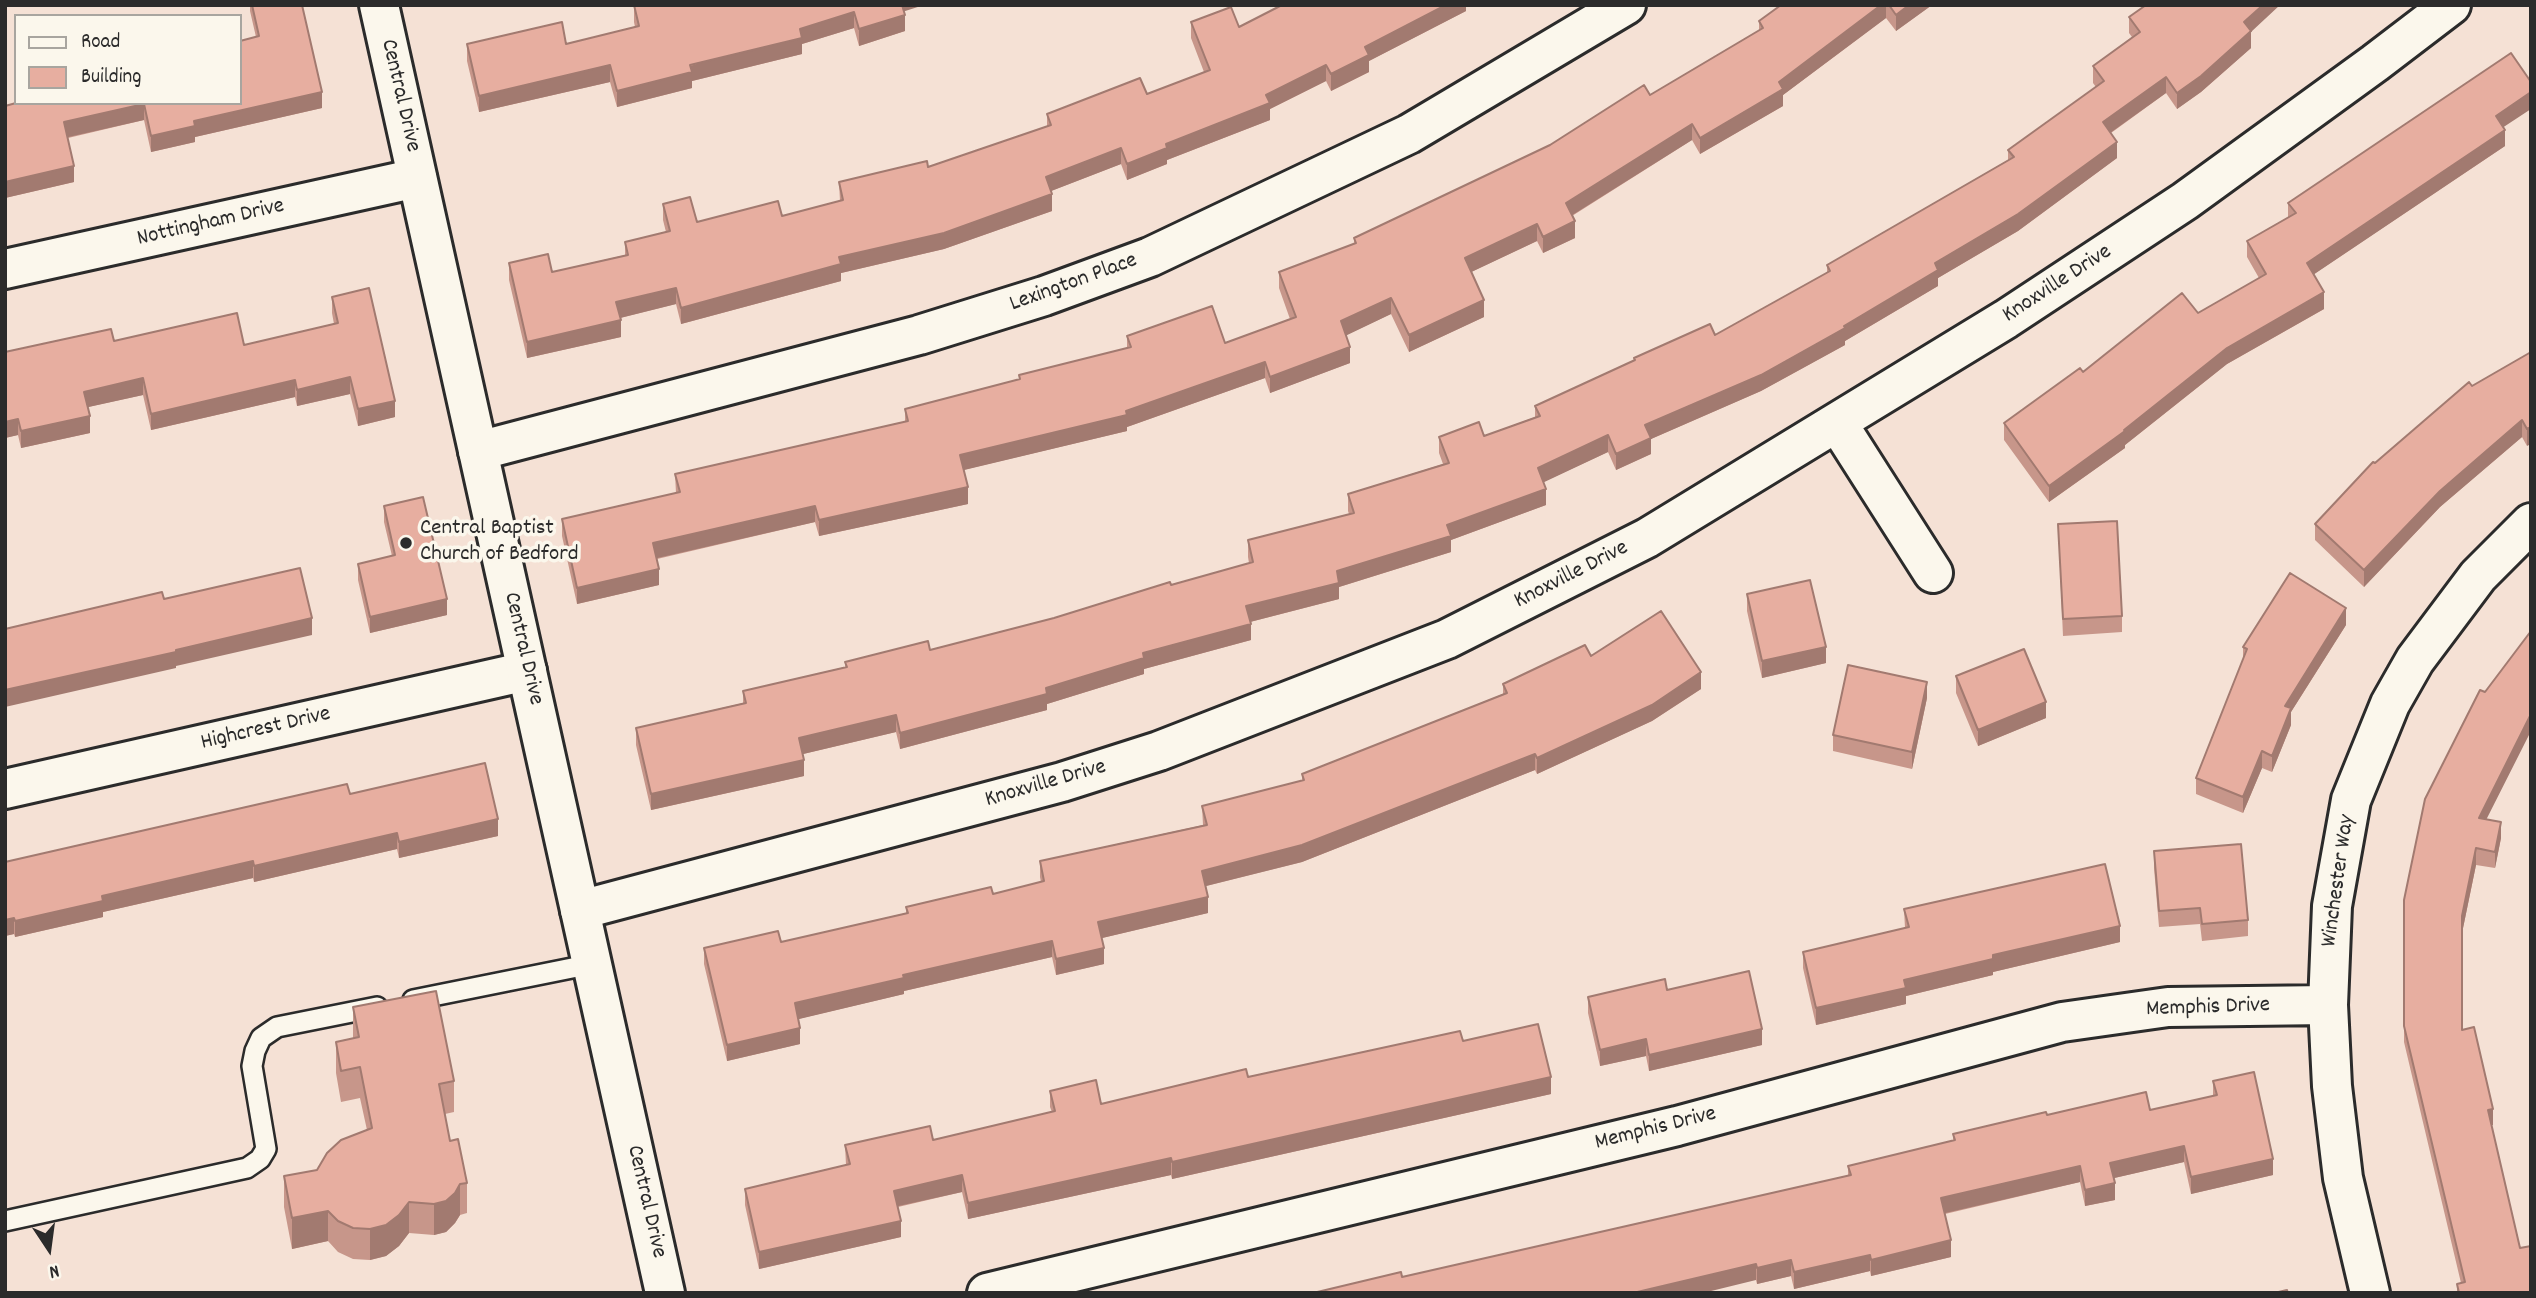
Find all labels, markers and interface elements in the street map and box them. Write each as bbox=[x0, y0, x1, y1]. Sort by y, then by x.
legend bbox=[14, 14, 242, 105]
text: Road bbox=[81, 28, 120, 58]
street label: Central Drive bbox=[373, 37, 425, 155]
text: Building bbox=[81, 63, 141, 93]
street label: Nottingham Drive bbox=[135, 194, 287, 254]
street label: Knoxville Drive bbox=[1998, 240, 2118, 330]
street label: Lexington Place bbox=[1006, 248, 1142, 320]
place label: Central Baptist Church of Bedford bbox=[420, 516, 578, 570]
marker: Central Baptist Church of Bedford bbox=[398, 535, 414, 551]
street label: Knoxville Drive bbox=[1510, 535, 1634, 617]
street label: Central Drive bbox=[496, 590, 548, 708]
street label: Highcrest Drive bbox=[198, 702, 334, 758]
street label: Knoxville Drive bbox=[982, 755, 1110, 815]
street label: Winchester Way bbox=[2317, 813, 2363, 949]
street label: Memphis Drive bbox=[2146, 993, 2270, 1025]
street label: Memphis Drive bbox=[1592, 1102, 1720, 1158]
street label: Central Drive bbox=[619, 1143, 671, 1261]
north arrow bbox=[14, 1214, 84, 1284]
text: N bbox=[46, 1256, 61, 1284]

